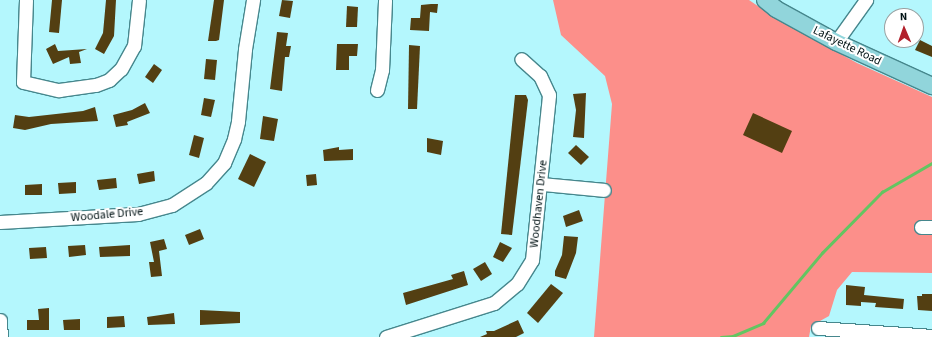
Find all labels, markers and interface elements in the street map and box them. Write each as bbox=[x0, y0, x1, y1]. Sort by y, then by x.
north arrow bbox=[884, 8, 924, 48]
text: N bbox=[900, 9, 908, 24]
street label: Lafayette Road bbox=[810, 23, 884, 69]
street label: Woodhaven Drive bbox=[527, 159, 551, 249]
street label: Woodale Drive bbox=[70, 205, 144, 225]

